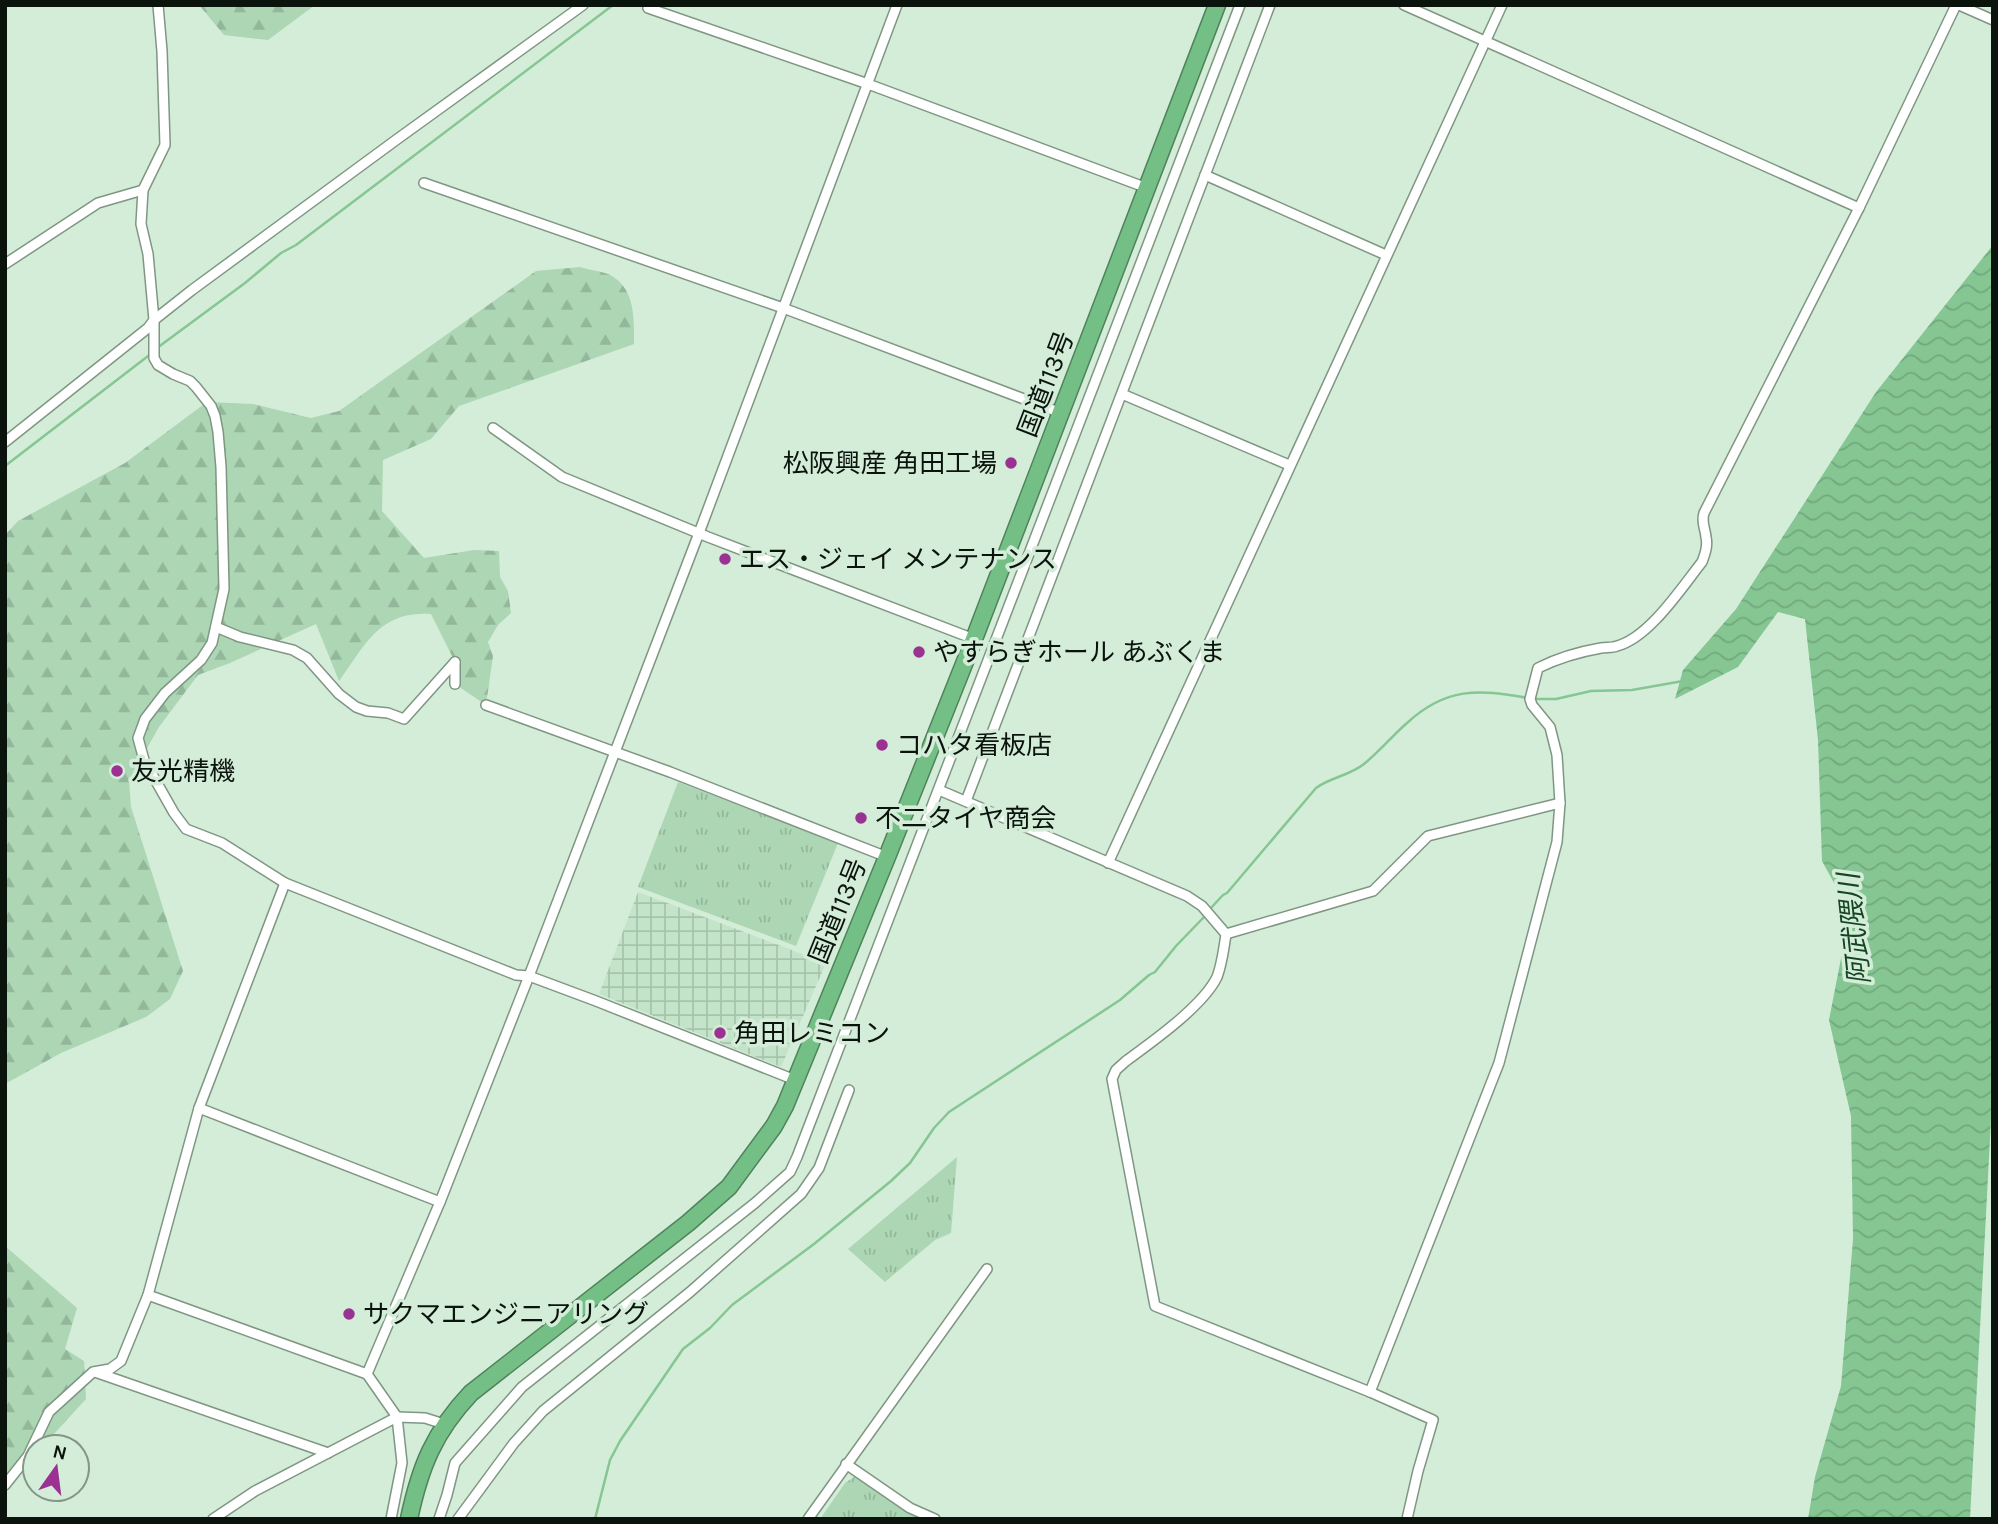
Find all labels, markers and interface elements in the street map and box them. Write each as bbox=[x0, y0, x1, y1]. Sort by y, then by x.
street label: 国道113号 bbox=[1012, 327, 1080, 441]
place label: 松阪興産 角田工場 bbox=[783, 448, 997, 479]
marker: 松阪興産 角田工場 bbox=[1003, 455, 1019, 471]
place label: エス・ジェイ メンテナンス bbox=[739, 544, 1057, 575]
marker: エス・ジェイ メンテナンス bbox=[717, 551, 733, 567]
place label: やすらぎホール あぶくま bbox=[933, 637, 1225, 668]
marker: やすらぎホール あぶくま bbox=[911, 644, 927, 660]
place label: コハタ看板店 bbox=[896, 730, 1052, 761]
marker: コハタ看板店 bbox=[874, 737, 890, 753]
place label: 友光精機 bbox=[131, 756, 235, 787]
marker: 友光精機 bbox=[109, 763, 125, 779]
place label: 不二タイヤ商会 bbox=[875, 803, 1056, 834]
marker: 不二タイヤ商会 bbox=[853, 810, 869, 826]
street label: 国道113号 bbox=[803, 854, 873, 968]
water label: 阿武隈川 bbox=[1831, 869, 1876, 986]
place label: 角田レミコン bbox=[734, 1018, 890, 1049]
marker: 角田レミコン bbox=[712, 1025, 728, 1041]
place label: サクマエンジニアリング bbox=[363, 1299, 649, 1330]
marker: サクマエンジニアリング bbox=[341, 1306, 357, 1322]
north arrow bbox=[21, 1433, 91, 1503]
text: N bbox=[51, 1440, 69, 1465]

